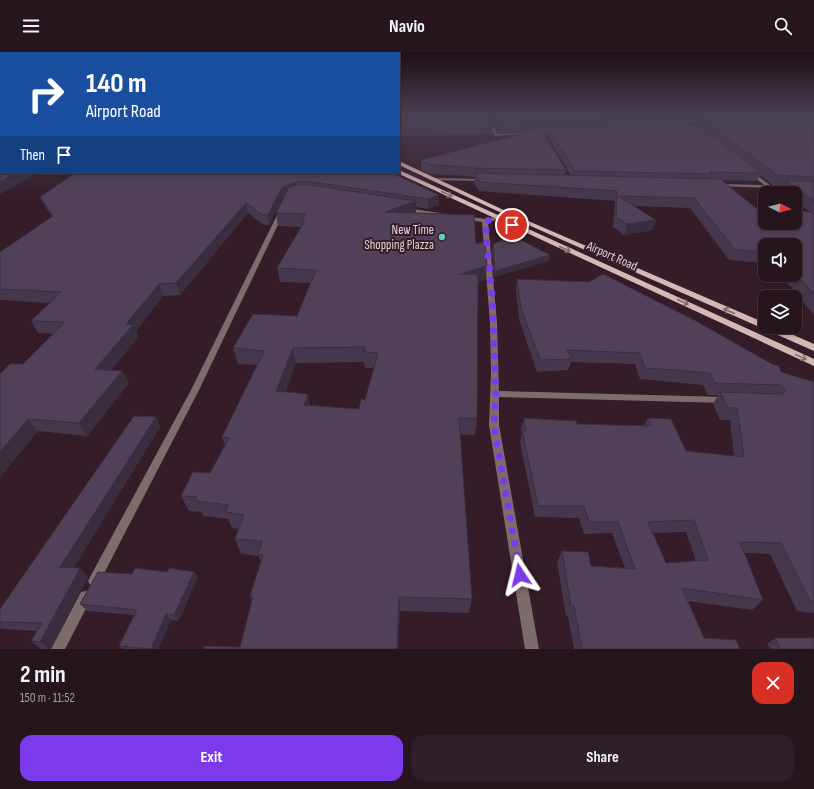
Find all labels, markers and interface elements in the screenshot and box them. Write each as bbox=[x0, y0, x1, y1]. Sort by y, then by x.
icon: menu bbox=[20, 15, 42, 37]
icon: search bbox=[772, 15, 794, 37]
text: Navio bbox=[389, 16, 425, 37]
text: 140 m bbox=[86, 67, 147, 100]
icon: right bbox=[20, 68, 72, 120]
text: Airport Road bbox=[86, 101, 161, 122]
icon: arrive bbox=[53, 144, 75, 166]
text: Then bbox=[20, 146, 45, 165]
north arrow bbox=[758, 186, 802, 230]
map controls bbox=[758, 186, 802, 334]
one-way arrow bbox=[441, 191, 453, 198]
pin bbox=[495, 208, 529, 242]
icon: arrive bbox=[501, 214, 523, 236]
place label: New Time Shopping Plazza bbox=[364, 222, 434, 253]
marker: New Time Shopping Plazza bbox=[437, 232, 447, 242]
street label: Airport Road bbox=[583, 237, 640, 274]
button: sound bbox=[758, 238, 802, 282]
one-way arrow bbox=[559, 246, 571, 253]
button: layers bbox=[758, 290, 802, 334]
one-way arrow bbox=[677, 299, 689, 306]
one-way arrow bbox=[724, 306, 736, 314]
one-way arrow bbox=[795, 354, 807, 361]
position arrow bbox=[499, 554, 541, 596]
text: 2 min bbox=[20, 660, 66, 689]
button: close bbox=[752, 662, 794, 704]
text: 150 m · 11:52 bbox=[20, 690, 75, 706]
button: Exit bbox=[20, 735, 403, 781]
button: Share bbox=[411, 735, 794, 781]

